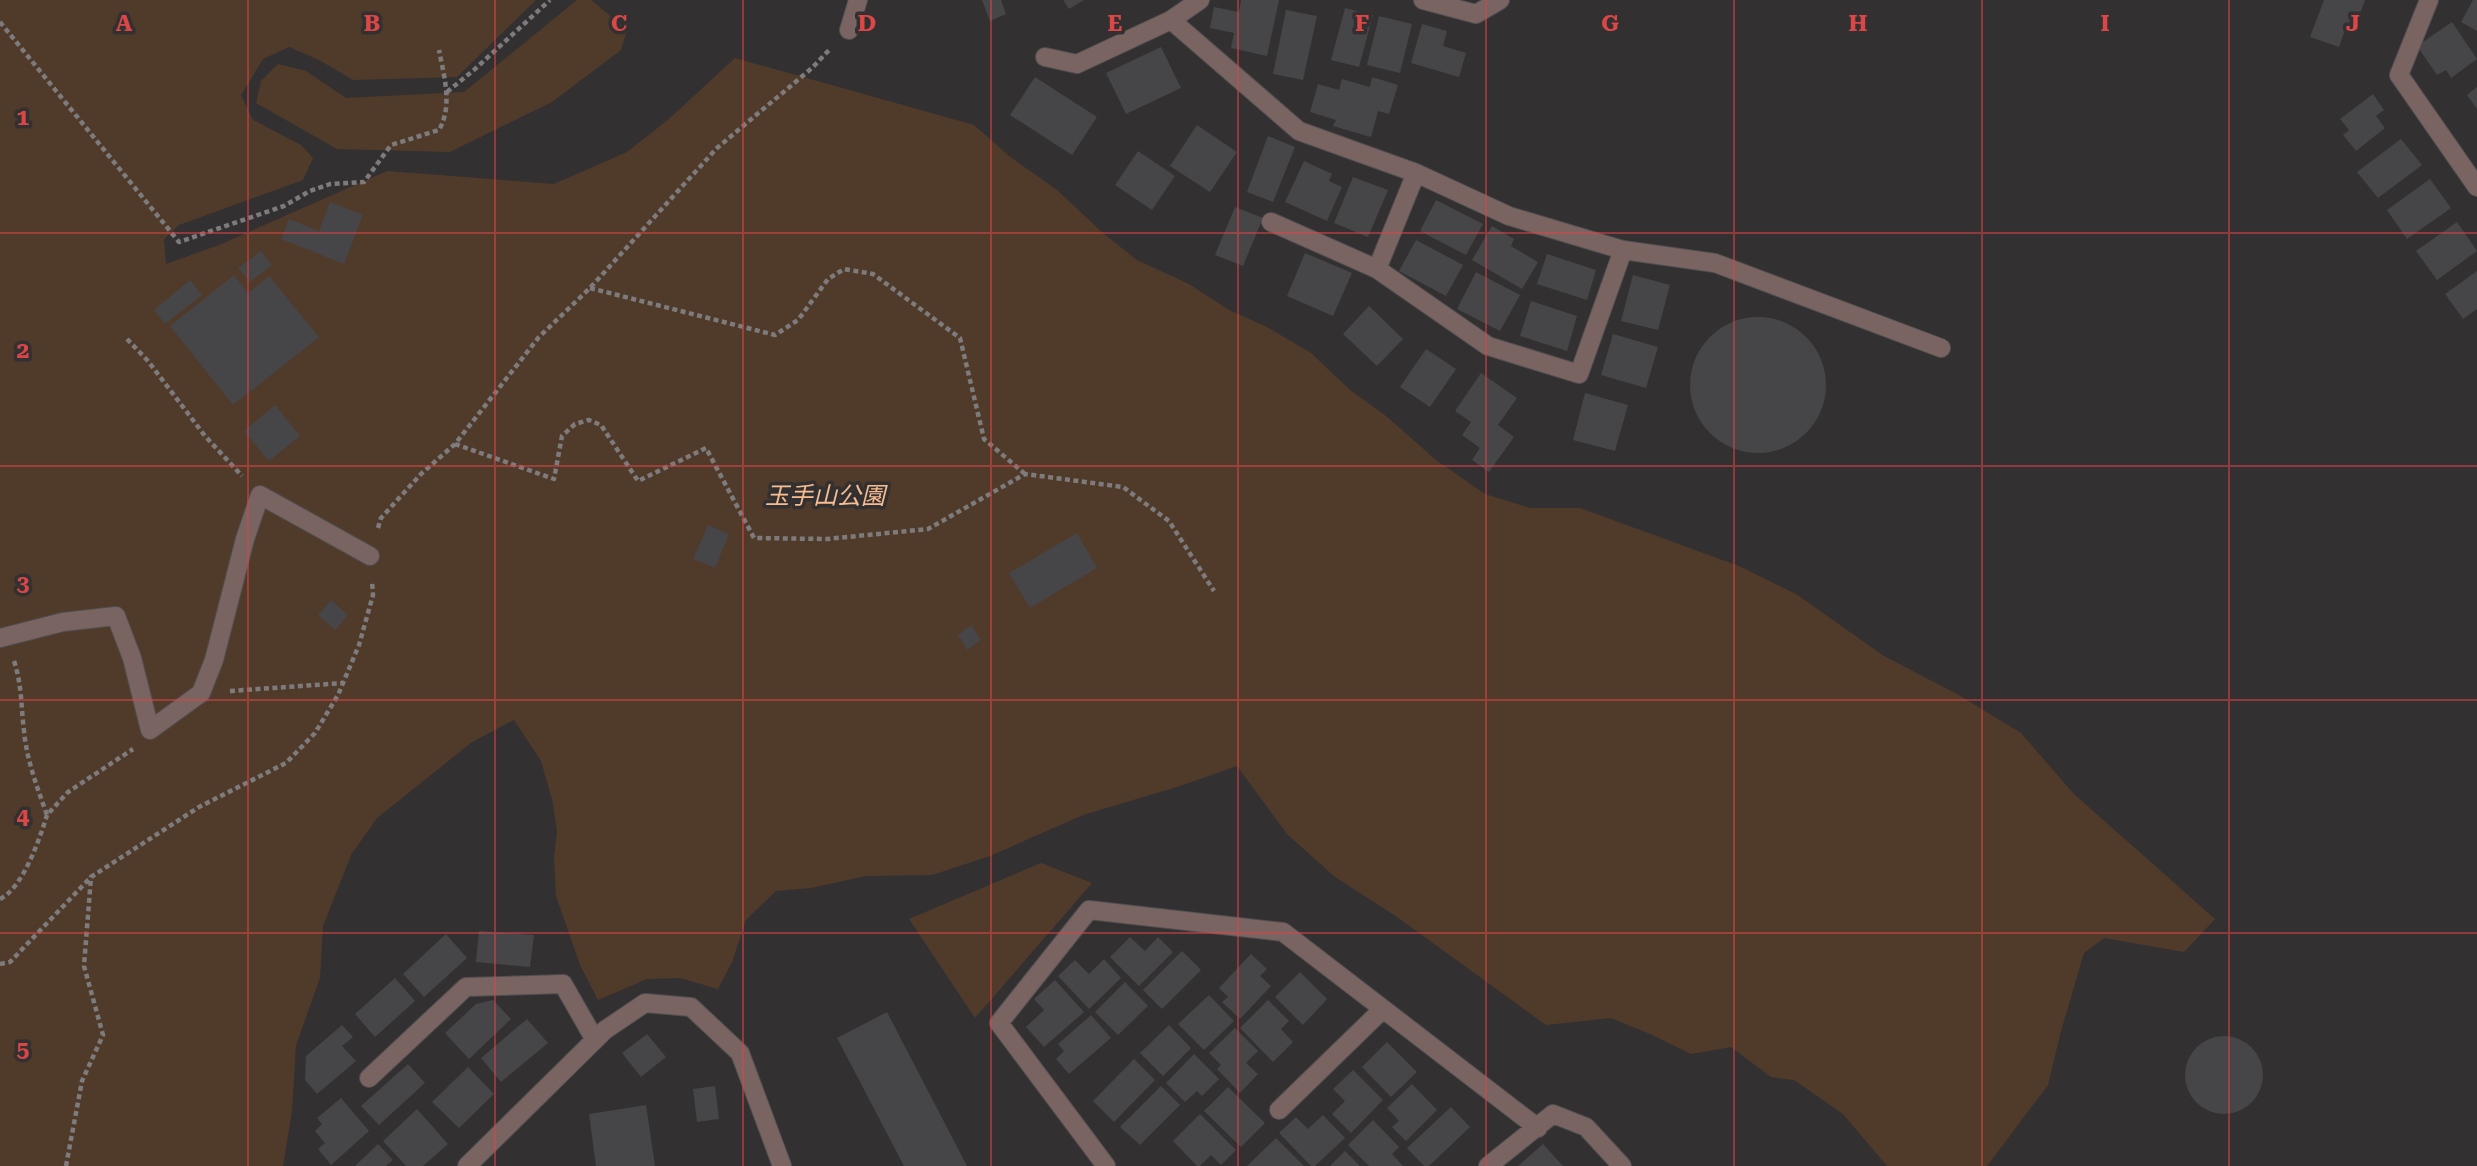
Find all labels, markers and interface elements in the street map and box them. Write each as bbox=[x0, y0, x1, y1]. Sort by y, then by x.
text: A bbox=[116, 10, 133, 37]
text: B bbox=[364, 10, 380, 37]
text: C bbox=[611, 10, 627, 37]
text: D bbox=[858, 10, 876, 37]
text: E bbox=[1108, 10, 1122, 37]
text: F bbox=[1355, 10, 1369, 37]
text: G bbox=[1601, 10, 1619, 37]
text: H bbox=[1849, 10, 1868, 37]
text: I bbox=[2100, 10, 2110, 37]
text: J bbox=[2346, 10, 2360, 37]
text: 1 bbox=[17, 104, 30, 131]
text: 2 bbox=[17, 337, 29, 364]
park label: 玉手山公園 bbox=[765, 482, 888, 510]
text: 3 bbox=[17, 570, 30, 597]
text: 4 bbox=[17, 803, 30, 830]
text: 5 bbox=[17, 1036, 30, 1063]

